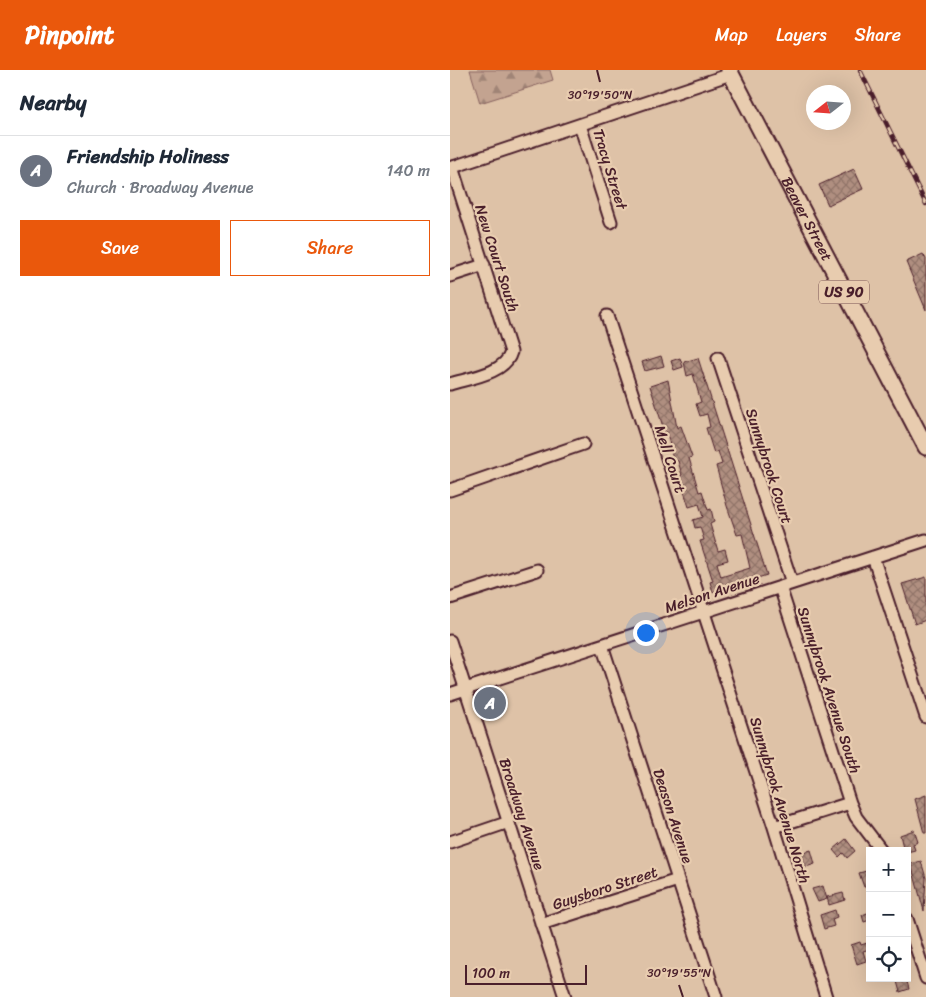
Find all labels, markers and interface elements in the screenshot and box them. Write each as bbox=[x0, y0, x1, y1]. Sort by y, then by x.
text: Pinpoint bbox=[25, 14, 114, 56]
text: Map bbox=[715, 19, 748, 51]
text: Layers bbox=[776, 19, 827, 51]
text: Share bbox=[855, 19, 901, 51]
text: Nearby bbox=[20, 84, 86, 122]
text: 30°19'50"N bbox=[568, 84, 633, 106]
north arrow bbox=[806, 85, 851, 130]
street label: Tracy Street bbox=[585, 125, 635, 214]
text: Friendship Holiness bbox=[67, 140, 229, 173]
text: A bbox=[31, 156, 41, 185]
text: 140 m bbox=[387, 156, 430, 185]
street label: Beaver Street bbox=[774, 172, 840, 266]
text: Church · Broadway Avenue bbox=[67, 173, 253, 202]
street label: New Court South bbox=[467, 201, 527, 315]
button: Save bbox=[20, 220, 220, 276]
button: Share bbox=[230, 220, 430, 276]
road number: US 90 bbox=[819, 280, 869, 303]
street label: Sunnybrook Court bbox=[738, 405, 800, 528]
street label: Mell Court bbox=[647, 422, 693, 497]
street label: Melson Avenue bbox=[661, 565, 763, 621]
street label: Sunnybrook Avenue South bbox=[790, 603, 868, 777]
your location bbox=[633, 620, 659, 646]
pin: A bbox=[474, 684, 506, 722]
street label: Sunnybrook Avenue North bbox=[742, 713, 818, 887]
street label: Broadway Avenue bbox=[492, 755, 552, 873]
street label: Deason Avenue bbox=[645, 765, 701, 867]
map controls bbox=[866, 847, 911, 982]
button: + bbox=[866, 847, 911, 892]
street label: Guysboro Street bbox=[549, 859, 661, 917]
button: − bbox=[866, 892, 911, 937]
button: locate bbox=[866, 937, 911, 982]
text: 100 m bbox=[472, 961, 510, 986]
scale bar bbox=[465, 962, 588, 985]
text: 30°19'55"N bbox=[647, 962, 712, 984]

